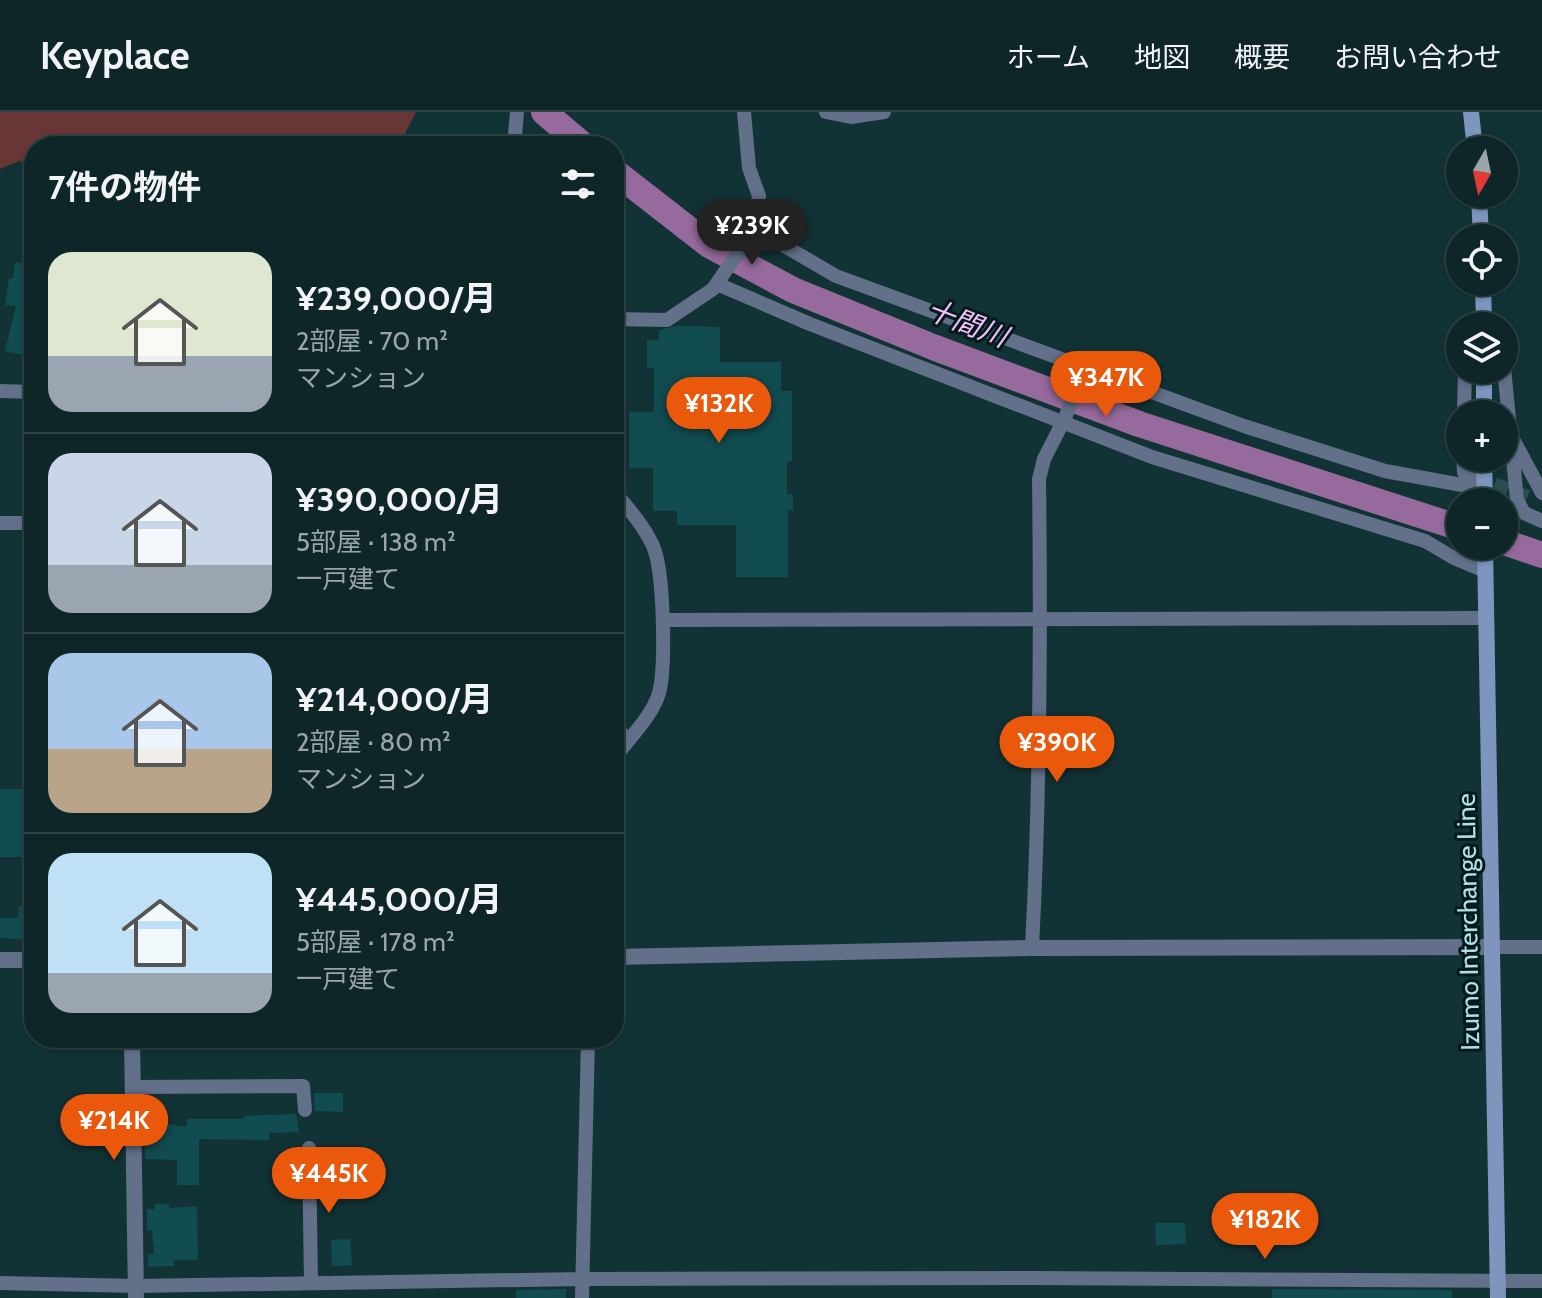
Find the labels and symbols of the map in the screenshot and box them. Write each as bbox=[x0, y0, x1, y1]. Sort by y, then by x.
north arrow bbox=[1446, 136, 1518, 208]
pin: ¥239K bbox=[696, 199, 808, 267]
water label: 十間川 bbox=[922, 292, 1015, 355]
pin: ¥347K bbox=[1050, 351, 1162, 419]
pin: ¥132K bbox=[663, 377, 775, 445]
pin: ¥390K bbox=[1001, 716, 1113, 784]
street label: Izumo Interchange Line bbox=[1450, 793, 1486, 1051]
pin: ¥214K bbox=[58, 1094, 170, 1162]
pin: ¥445K bbox=[273, 1147, 385, 1215]
pin: ¥182K bbox=[1209, 1193, 1321, 1261]

